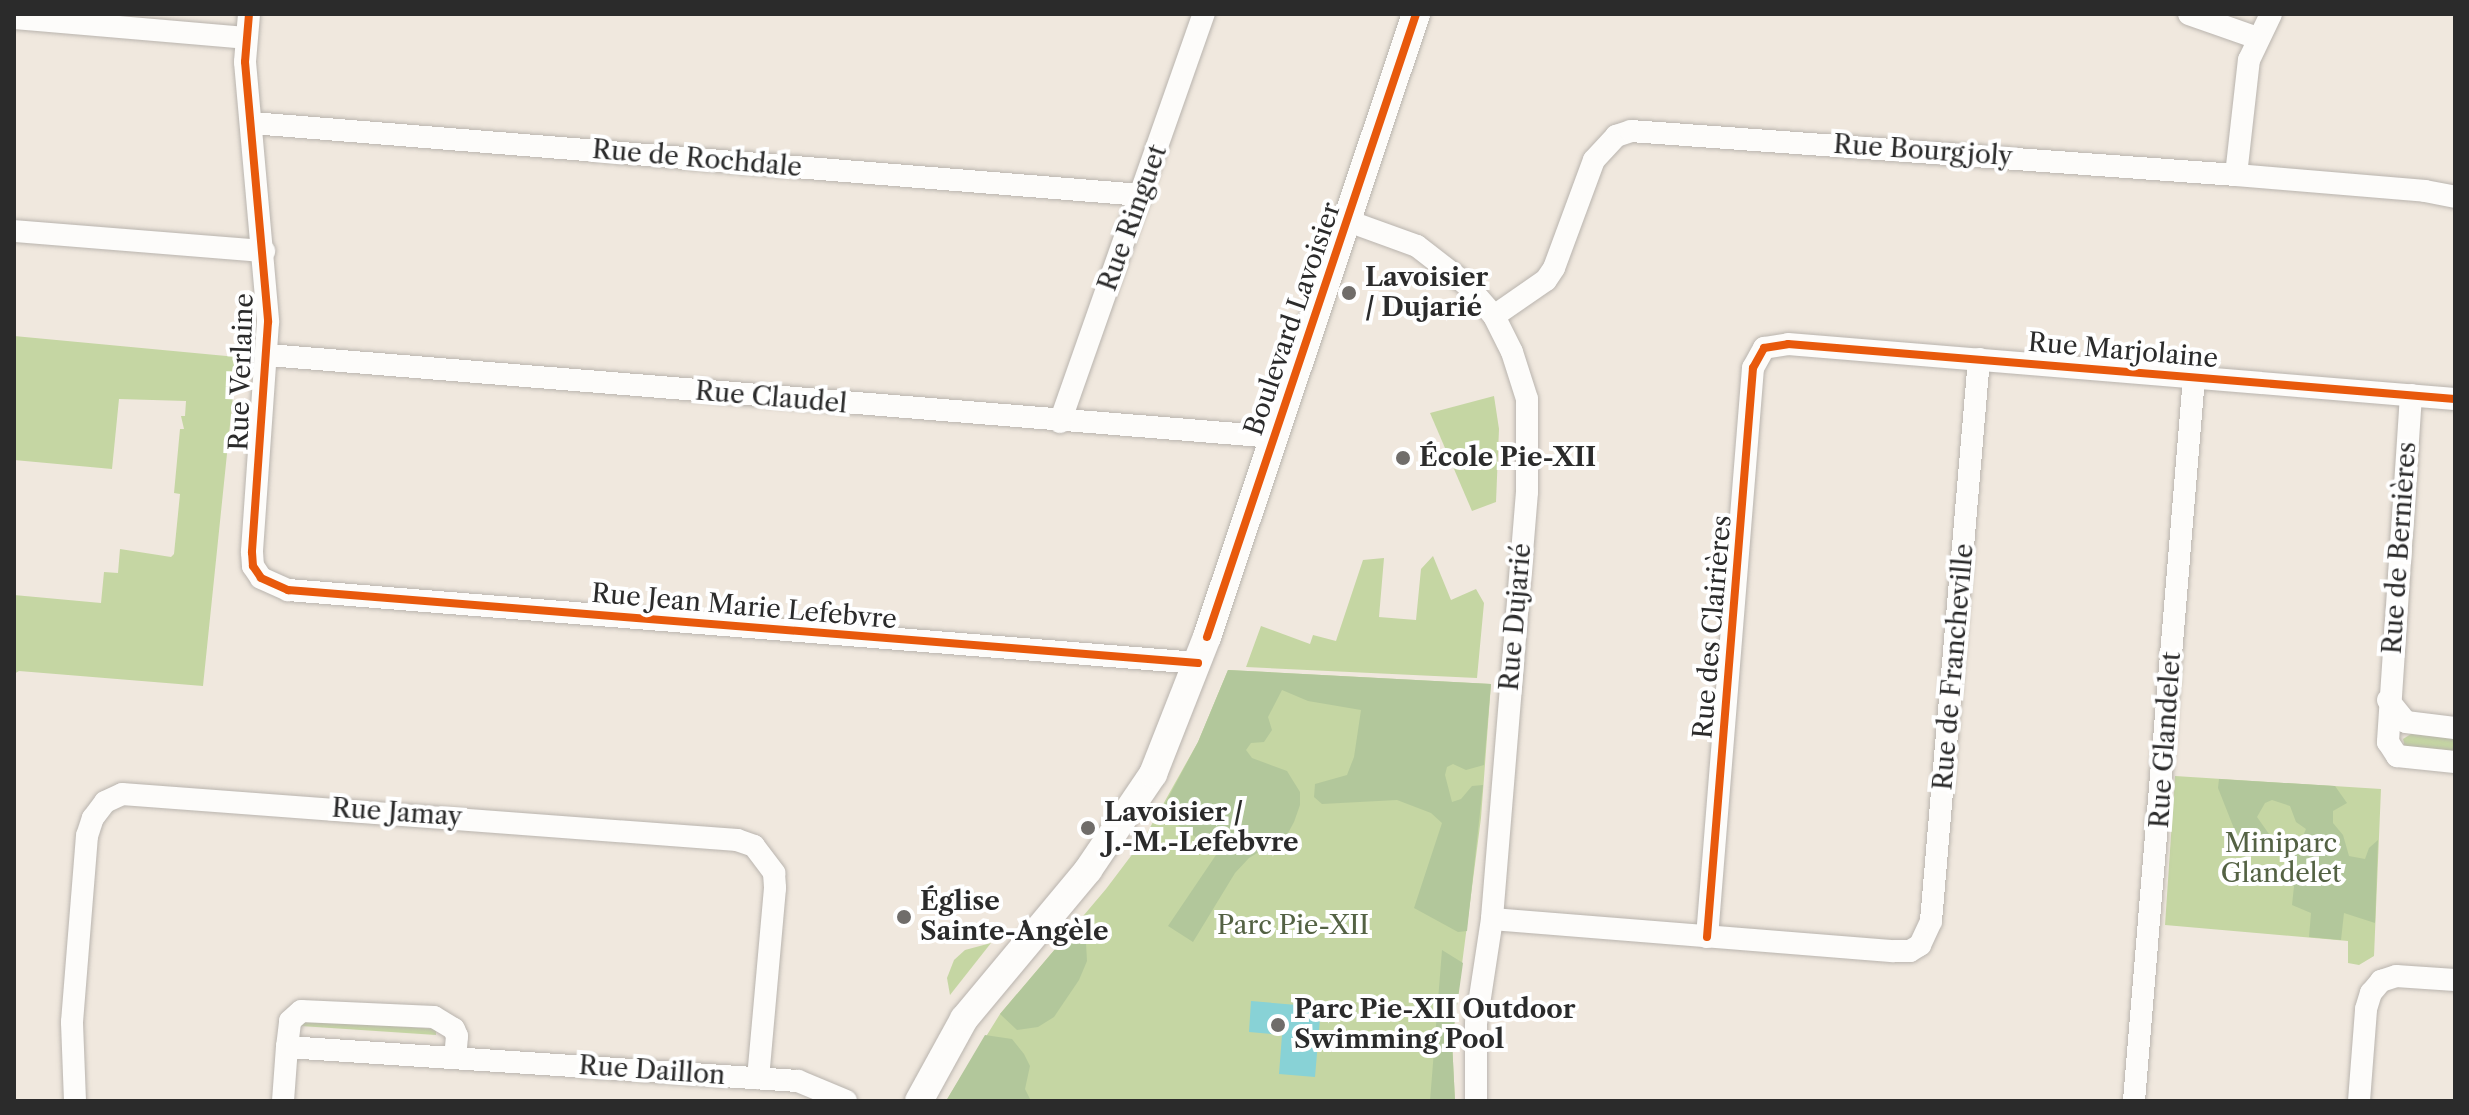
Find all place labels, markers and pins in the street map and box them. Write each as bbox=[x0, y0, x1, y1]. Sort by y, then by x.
place label: Lavoisier / Dujarié bbox=[1365, 262, 1488, 324]
marker: Lavoisier / Dujarié bbox=[1340, 284, 1358, 302]
place label: École Pie-XII bbox=[1419, 442, 1596, 474]
marker: École Pie-XII bbox=[1394, 449, 1412, 467]
place label: Lavoisier / J.-M.-Lefebvre bbox=[1104, 797, 1299, 858]
marker: Lavoisier / J.-M.-Lefebvre bbox=[1079, 819, 1097, 837]
place label: Église Sainte-Angèle bbox=[920, 886, 1108, 948]
marker: Église Sainte-Angèle bbox=[895, 908, 913, 926]
place label: Parc Pie-XII Outdoor Swimming Pool bbox=[1294, 994, 1576, 1056]
marker: Parc Pie-XII Outdoor Swimming Pool bbox=[1269, 1016, 1287, 1034]

